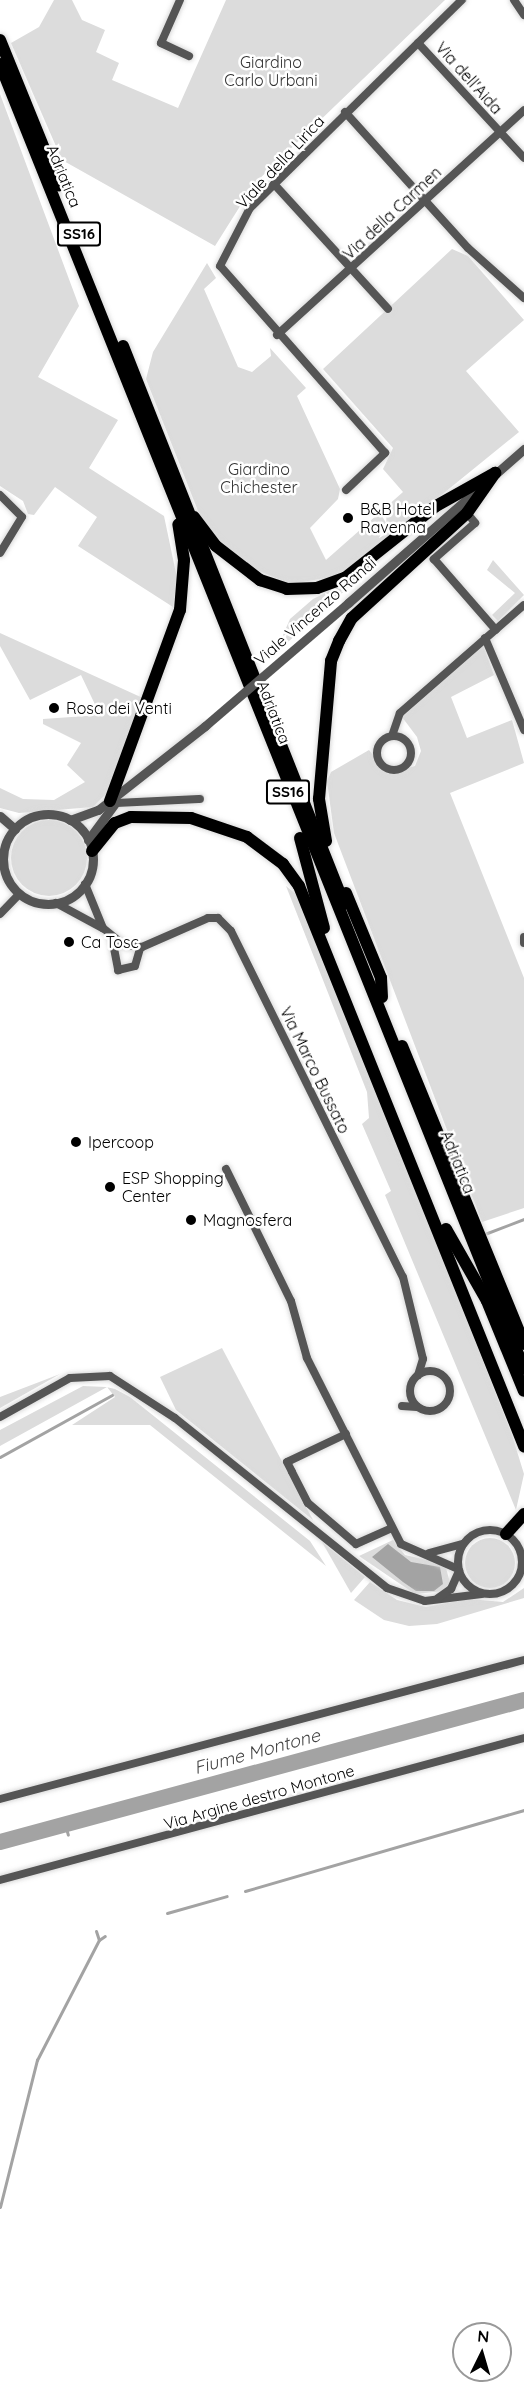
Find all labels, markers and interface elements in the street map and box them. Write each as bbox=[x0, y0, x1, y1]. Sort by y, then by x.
street label: Via dell'Aida bbox=[432, 38, 506, 118]
park label: Giardino Carlo Urbani bbox=[224, 52, 318, 90]
street label: Viale della Lirica bbox=[232, 111, 328, 213]
street label: Adriatica bbox=[43, 142, 85, 210]
street label: Via della Carmen bbox=[339, 163, 445, 263]
road number: SS16 bbox=[56, 222, 101, 246]
park label: Giardino Chichester bbox=[220, 459, 298, 497]
place label: B&B Hotel Ravenna bbox=[360, 499, 435, 537]
marker: B&B Hotel Ravenna bbox=[341, 511, 355, 525]
street label: Viale Vincenzo Randi bbox=[250, 553, 380, 669]
street label: Adriatica bbox=[253, 678, 295, 746]
place label: Rosa dei Venti bbox=[66, 698, 172, 718]
marker: Rosa dei Venti bbox=[47, 701, 61, 715]
road number: SS16 bbox=[266, 780, 310, 804]
place label: Ca Tosc bbox=[81, 932, 139, 952]
marker: Ca Tosc bbox=[62, 935, 76, 949]
street label: Via Marco Bussato bbox=[276, 1004, 354, 1136]
street label: Adriatica bbox=[437, 1128, 479, 1196]
place label: Ipercoop bbox=[88, 1132, 154, 1152]
marker: Ipercoop bbox=[69, 1135, 83, 1149]
place label: ESP Shopping Center bbox=[122, 1168, 224, 1206]
marker: ESP Shopping Center bbox=[103, 1180, 117, 1194]
place label: Magnosfera bbox=[203, 1210, 292, 1230]
marker: Magnosfera bbox=[184, 1213, 198, 1227]
water label: Fiume Montone bbox=[192, 1725, 322, 1779]
street label: Via Argine destro Montone bbox=[161, 1761, 357, 1833]
north arrow bbox=[452, 2322, 512, 2382]
text: N bbox=[477, 2326, 490, 2347]

